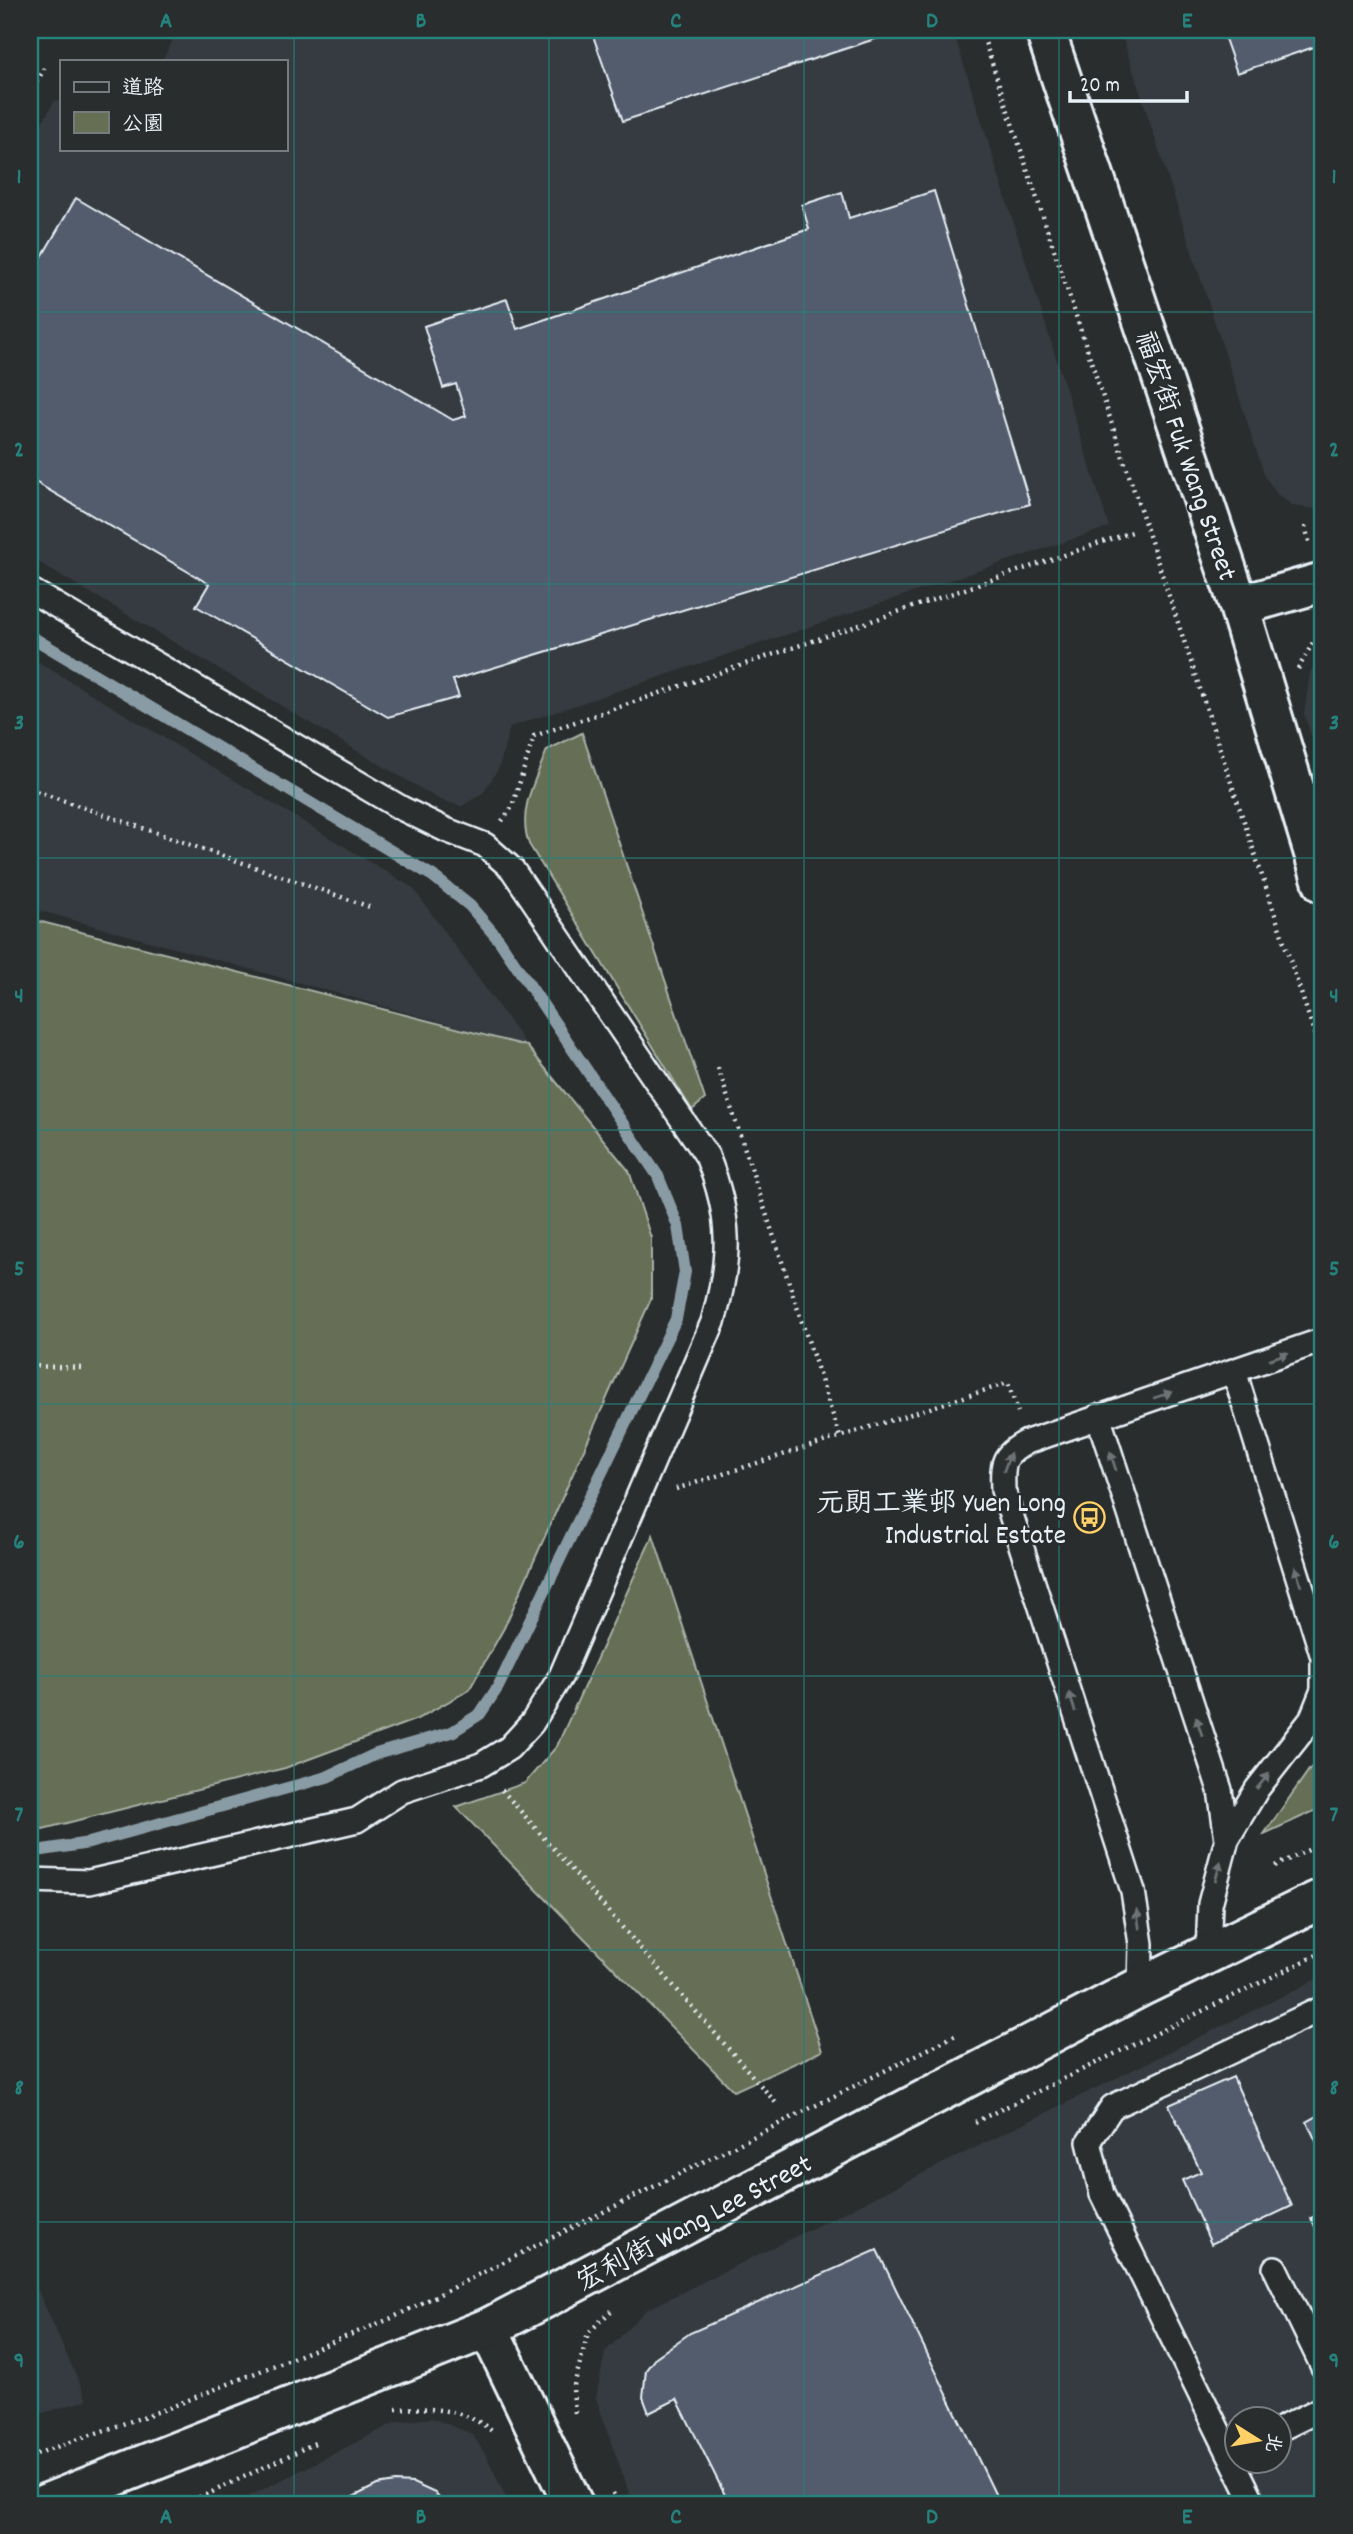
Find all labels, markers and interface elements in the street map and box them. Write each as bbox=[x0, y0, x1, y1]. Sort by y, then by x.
text: A bbox=[160, 6, 172, 39]
text: B bbox=[416, 6, 427, 39]
text: C bbox=[670, 6, 682, 39]
text: D bbox=[926, 6, 938, 39]
text: E bbox=[1182, 6, 1193, 39]
legend bbox=[60, 60, 287, 150]
scale bar bbox=[1070, 60, 1187, 104]
text: 20 m bbox=[1080, 72, 1120, 102]
text: 道路 bbox=[122, 75, 164, 105]
text: 公園 bbox=[122, 111, 164, 141]
text: 1 bbox=[16, 162, 22, 195]
text: 1 bbox=[1331, 162, 1337, 195]
street label: 福宏街 Fuk Wang Street bbox=[1122, 326, 1245, 587]
text: 2 bbox=[14, 435, 24, 468]
text: 2 bbox=[1329, 435, 1339, 468]
text: 3 bbox=[14, 708, 24, 741]
text: 3 bbox=[1329, 708, 1339, 741]
text: 4 bbox=[14, 981, 24, 1014]
text: 4 bbox=[1329, 981, 1339, 1014]
text: 5 bbox=[14, 1254, 24, 1287]
text: 5 bbox=[1329, 1254, 1339, 1287]
one-way arrow bbox=[1268, 1350, 1289, 1361]
one-way arrow bbox=[1153, 1389, 1174, 1399]
one-way arrow bbox=[1002, 1451, 1013, 1472]
one-way arrow bbox=[1108, 1451, 1118, 1472]
place label: 元朗工業邨 Yuen Long Industrial Estate bbox=[816, 1486, 1066, 1558]
bus stop icon: 元朗工業邨 Yuen Long Industrial Estate bbox=[1072, 1500, 1106, 1534]
text: 6 bbox=[13, 1527, 25, 1560]
text: 6 bbox=[1328, 1527, 1340, 1560]
one-way arrow bbox=[1292, 1566, 1302, 1587]
one-way arrow bbox=[1066, 1691, 1076, 1712]
one-way arrow bbox=[1194, 1715, 1204, 1736]
one-way arrow bbox=[1256, 1773, 1271, 1791]
text: 7 bbox=[15, 1800, 24, 1833]
text: 7 bbox=[1330, 1800, 1339, 1833]
one-way arrow bbox=[1213, 1860, 1224, 1882]
one-way arrow bbox=[1132, 1908, 1143, 1930]
text: 8 bbox=[14, 2073, 24, 2106]
text: 8 bbox=[1329, 2073, 1339, 2106]
street label: 宏利街 Wang Lee Street bbox=[570, 2146, 820, 2305]
text: 9 bbox=[14, 2346, 24, 2379]
text: 9 bbox=[1329, 2346, 1339, 2379]
north arrow bbox=[1224, 2404, 1294, 2474]
text: 北 bbox=[1256, 2431, 1286, 2454]
text: A bbox=[160, 2502, 172, 2534]
text: B bbox=[416, 2502, 427, 2534]
text: C bbox=[670, 2502, 682, 2534]
text: D bbox=[926, 2502, 938, 2534]
text: E bbox=[1182, 2502, 1193, 2534]

